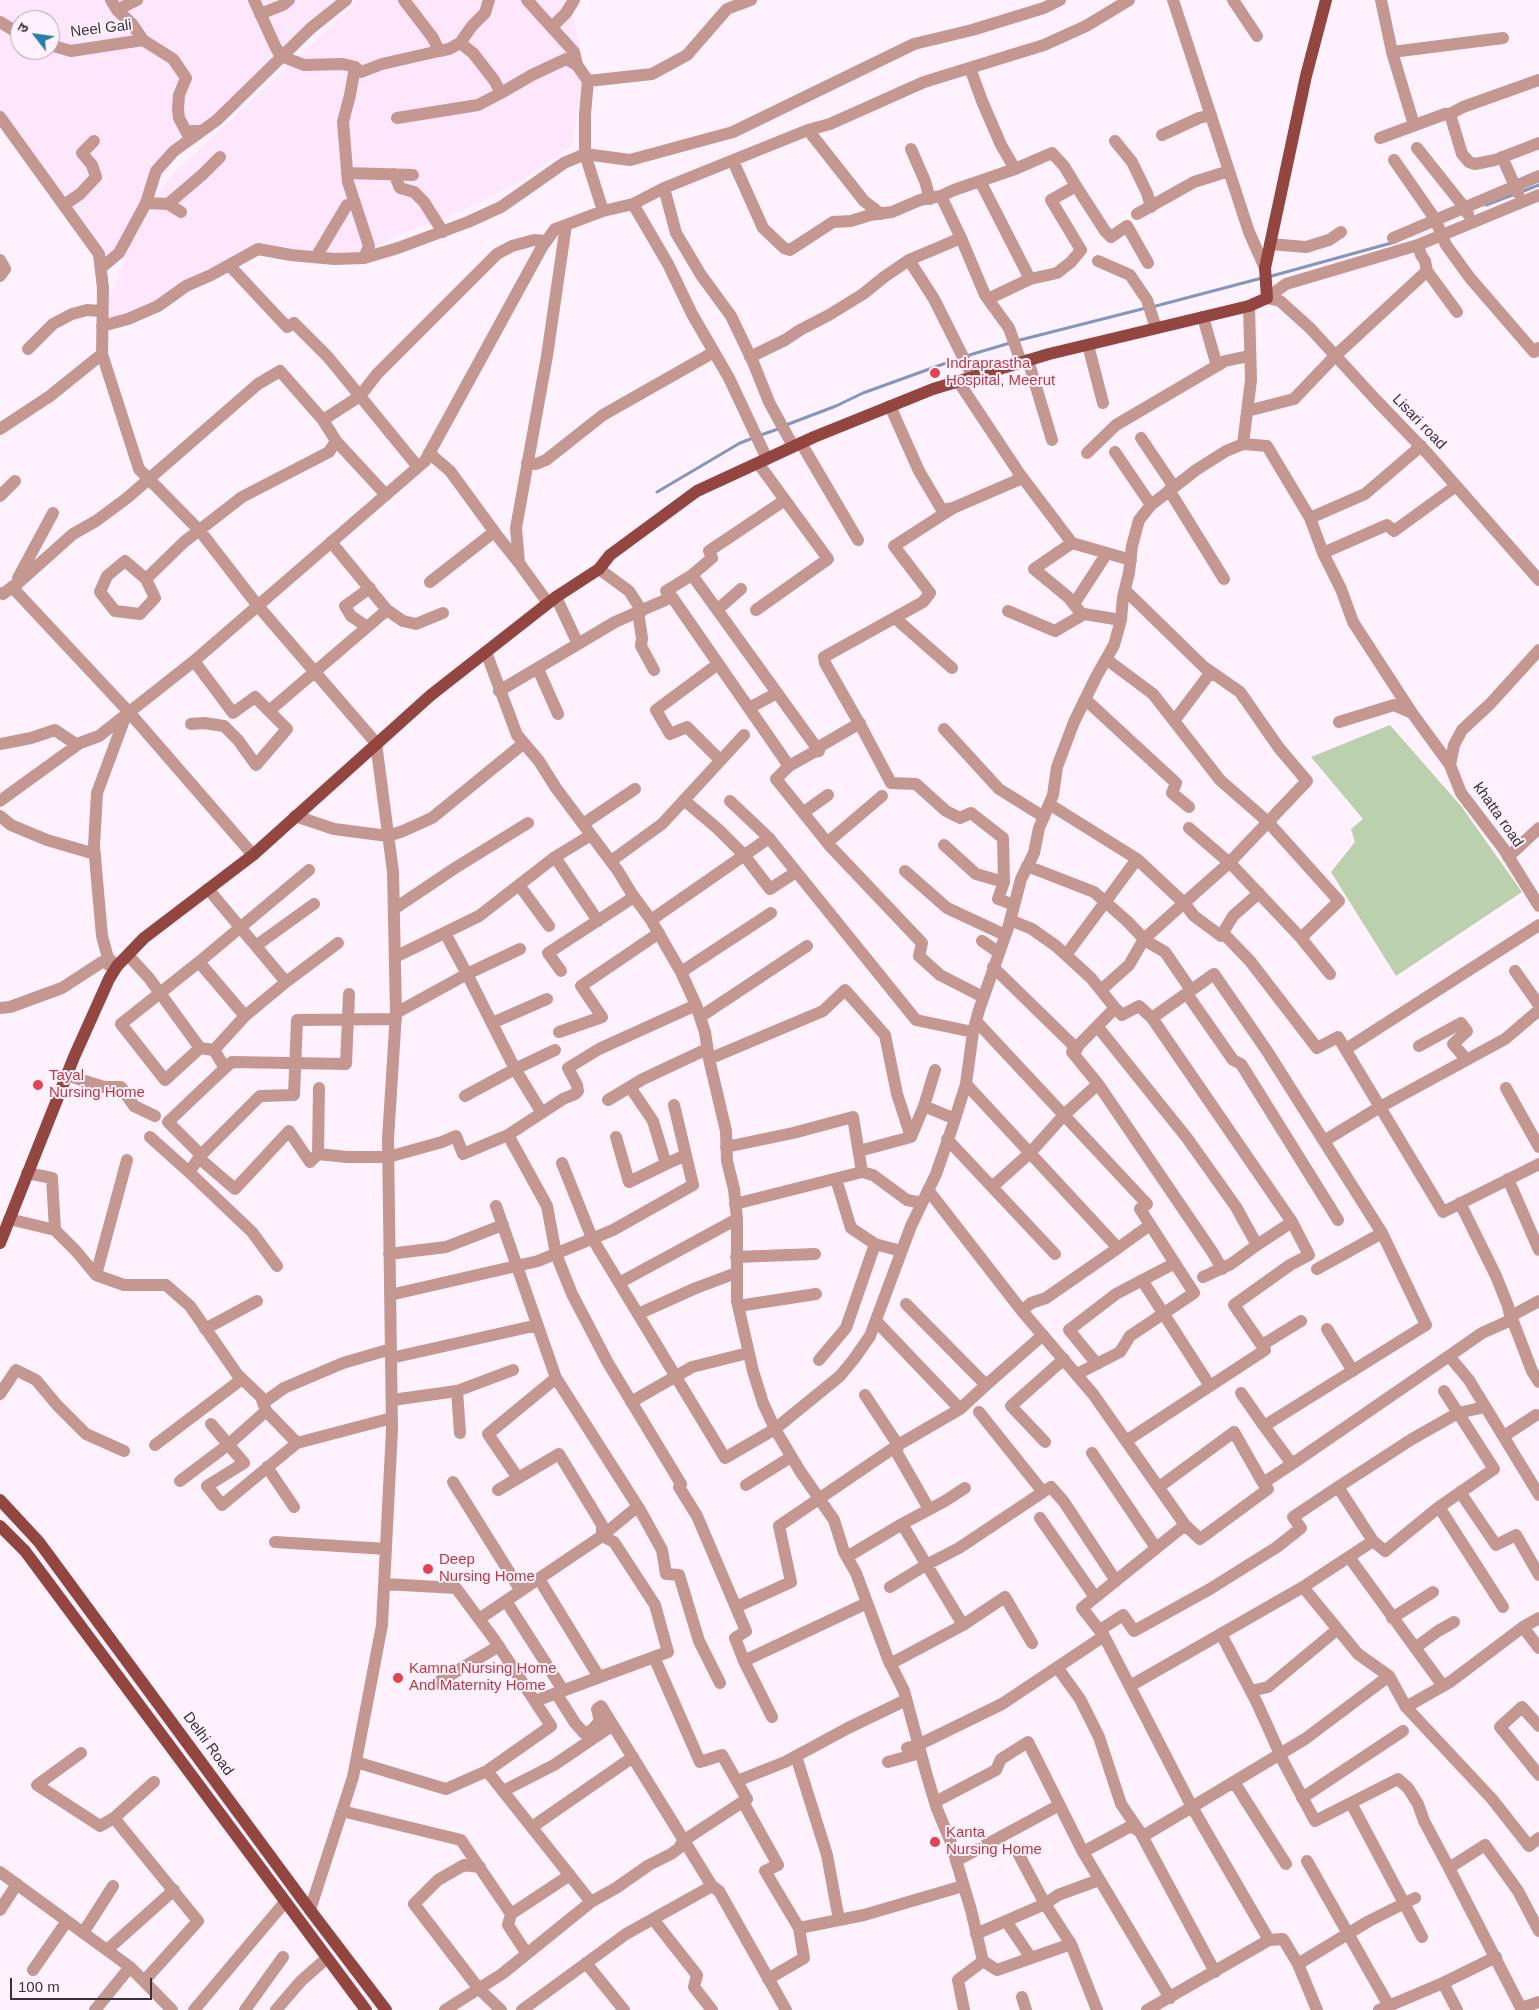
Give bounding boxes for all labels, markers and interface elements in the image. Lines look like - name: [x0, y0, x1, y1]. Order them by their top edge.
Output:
- north arrow: [10, 10, 60, 60]
- street label: Neel Gali: [69, 16, 133, 42]
- text: उ: [14, 20, 32, 36]
- place label: Indraprastha Hospital, Meerut: [946, 355, 1055, 390]
- marker: Indraprastha Hospital, Meerut: [928, 366, 942, 380]
- street label: Lisari road: [1388, 391, 1450, 453]
- street label: khatta road: [1469, 779, 1527, 851]
- place label: Tayal Nursing Home: [49, 1067, 145, 1102]
- marker: Tayal Nursing Home: [31, 1078, 45, 1092]
- place label: Deep Nursing Home: [439, 1551, 535, 1586]
- marker: Deep Nursing Home: [421, 1562, 435, 1576]
- place label: Kamna Nursing Home And Maternity Home: [409, 1660, 557, 1695]
- marker: Kamna Nursing Home And Maternity Home: [391, 1671, 405, 1685]
- street label: Delhi Road: [179, 1709, 237, 1779]
- place label: Kanta Nursing Home: [946, 1824, 1042, 1859]
- marker: Kanta Nursing Home: [928, 1835, 942, 1849]
- scale bar: [12, 1968, 155, 2000]
- text: 100 m: [18, 1978, 60, 1995]

